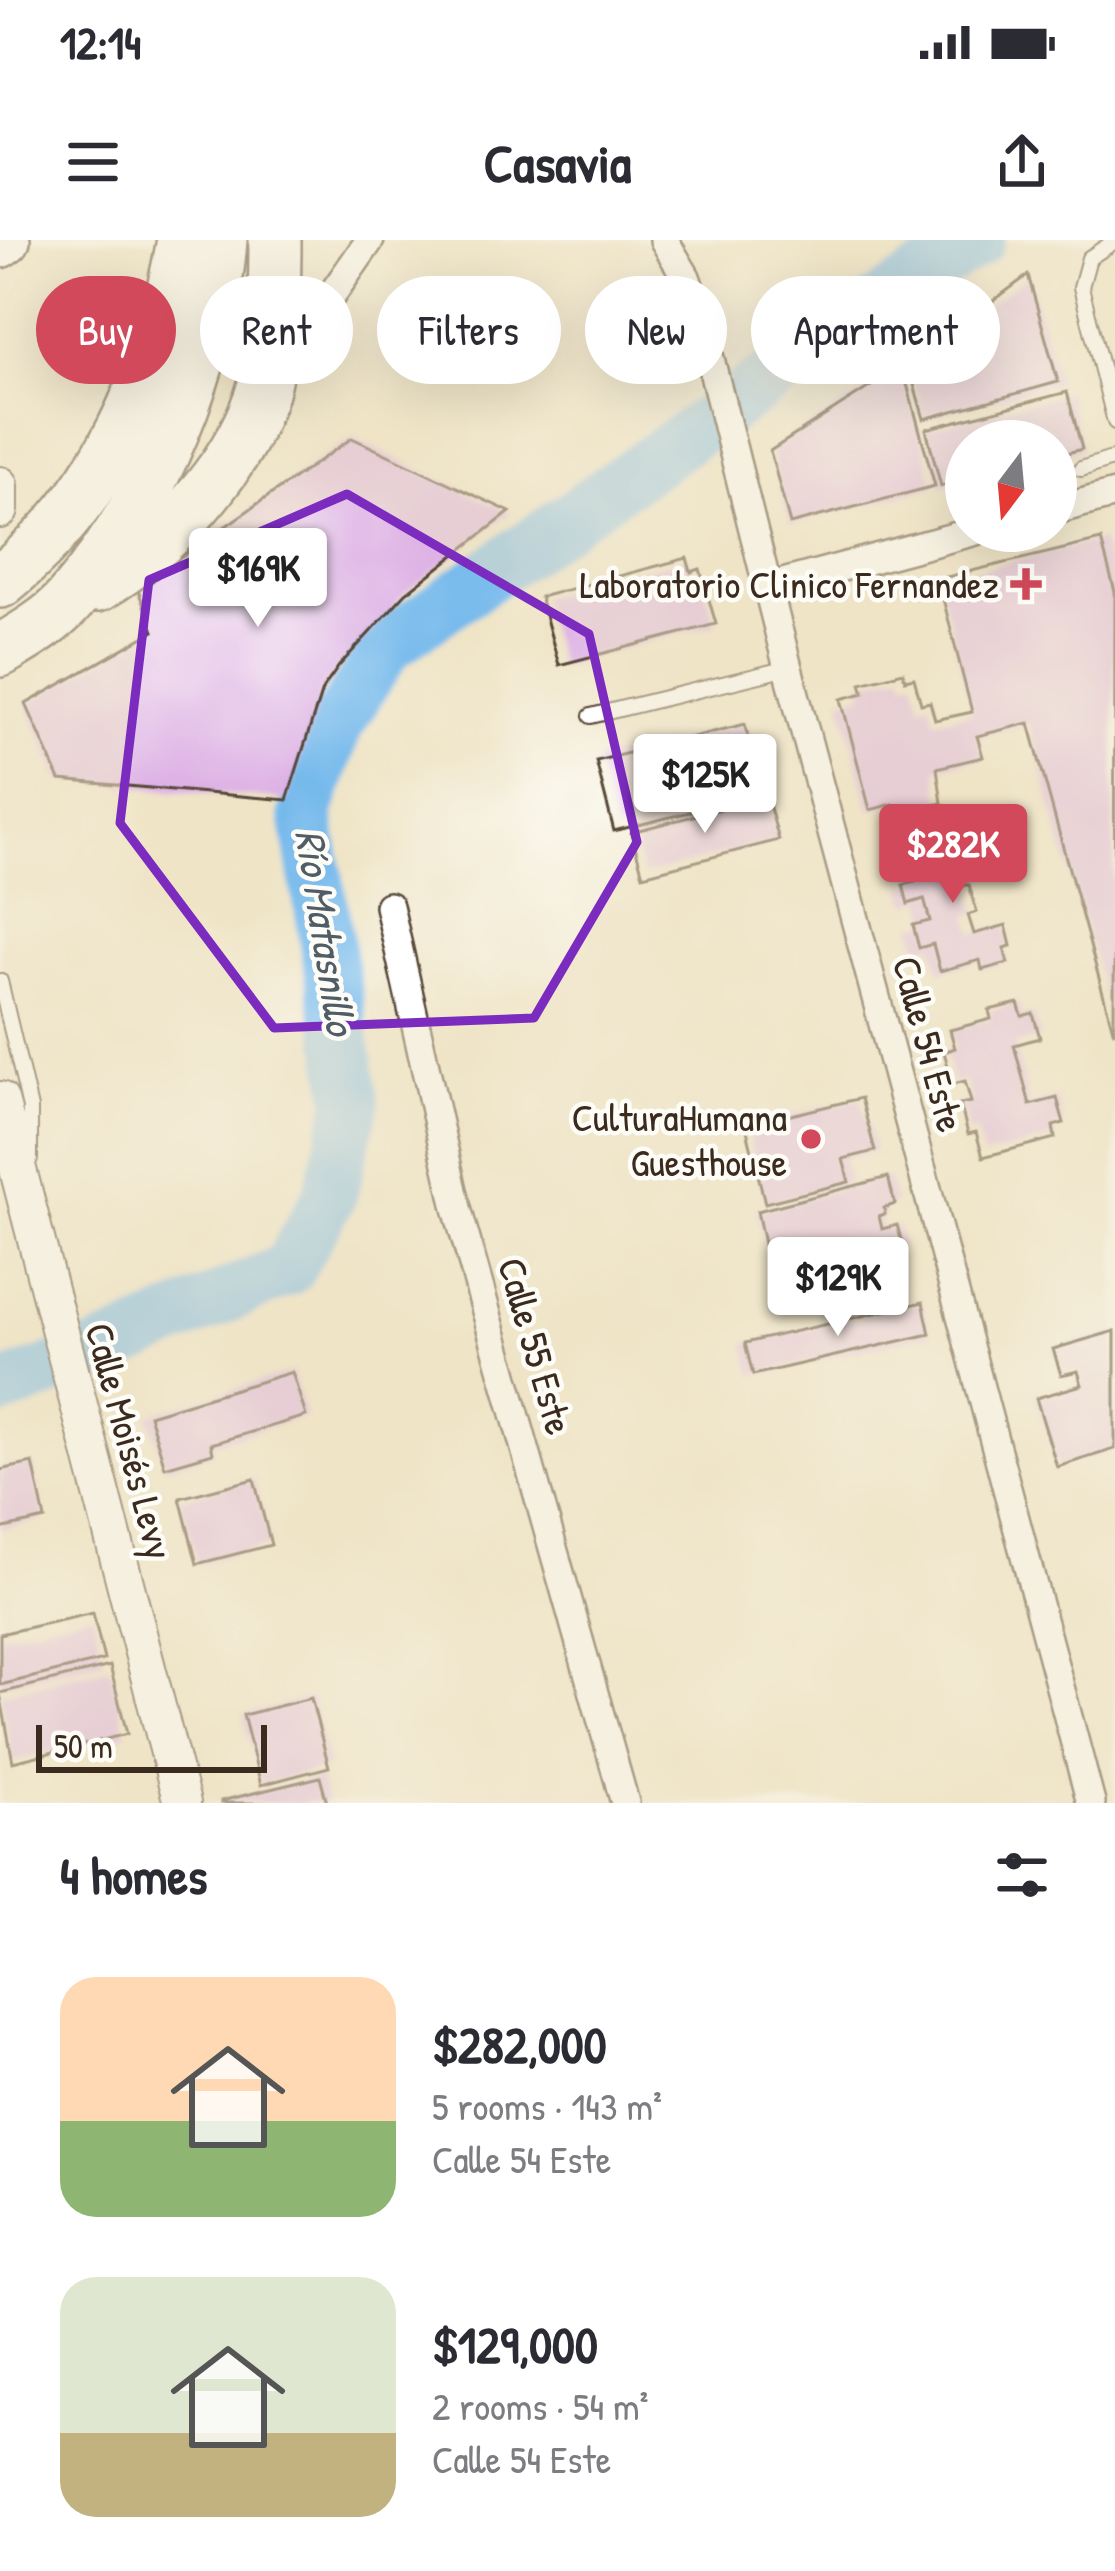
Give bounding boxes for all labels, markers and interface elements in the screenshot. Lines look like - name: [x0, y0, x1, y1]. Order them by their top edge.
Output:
- text: 12:14: [60, 12, 141, 73]
- text: Casavia: [484, 126, 631, 199]
- icon: menu: [60, 129, 126, 195]
- icon: share: [989, 129, 1055, 195]
- chip: Buy: [36, 276, 176, 384]
- chip: Rent: [200, 276, 353, 384]
- chip: Filters: [377, 276, 561, 384]
- chip: New: [585, 276, 727, 384]
- chip: Apartment: [751, 276, 1000, 384]
- north arrow: [945, 420, 1077, 552]
- map controls: [945, 420, 1077, 552]
- pin: $169K: [174, 528, 342, 630]
- text: $169K: [216, 540, 300, 593]
- place label: Laboratorio Clinico Fernandez: [580, 557, 999, 610]
- marker: Laboratorio Clinico Fernandez: [1010, 568, 1042, 600]
- pin: $125K: [621, 734, 789, 836]
- text: $125K: [660, 746, 750, 799]
- pin: $282K: [869, 804, 1037, 906]
- text: $282K: [906, 816, 1000, 869]
- water label: Río Matasnillo: [282, 825, 371, 1042]
- street label: Calle 54 Este: [881, 950, 978, 1137]
- place label: CulturaHumana Guesthouse: [572, 1090, 787, 1188]
- marker: CulturaHumana Guesthouse: [798, 1126, 824, 1152]
- pin: $129K: [754, 1237, 922, 1339]
- text: $129K: [795, 1249, 881, 1302]
- street label: Calle 55 Este: [486, 1252, 587, 1440]
- street label: Calle Moisés Levy: [74, 1317, 187, 1565]
- scale bar: [36, 1719, 267, 1772]
- text: 50 m: [54, 1724, 113, 1768]
- text: 4 homes: [60, 1841, 207, 1910]
- icon: filters: [989, 1842, 1055, 1908]
- text: $282,000: [432, 2010, 607, 2079]
- icon: home: [156, 2025, 300, 2169]
- text: 5 rooms · 143 m²: [432, 2079, 662, 2132]
- text: Calle 54 Este: [432, 2132, 611, 2185]
- text: $129,000: [432, 2310, 598, 2379]
- icon: home: [156, 2325, 300, 2469]
- text: 2 rooms · 54 m²: [432, 2379, 649, 2432]
- text: Calle 54 Este: [432, 2432, 611, 2485]

